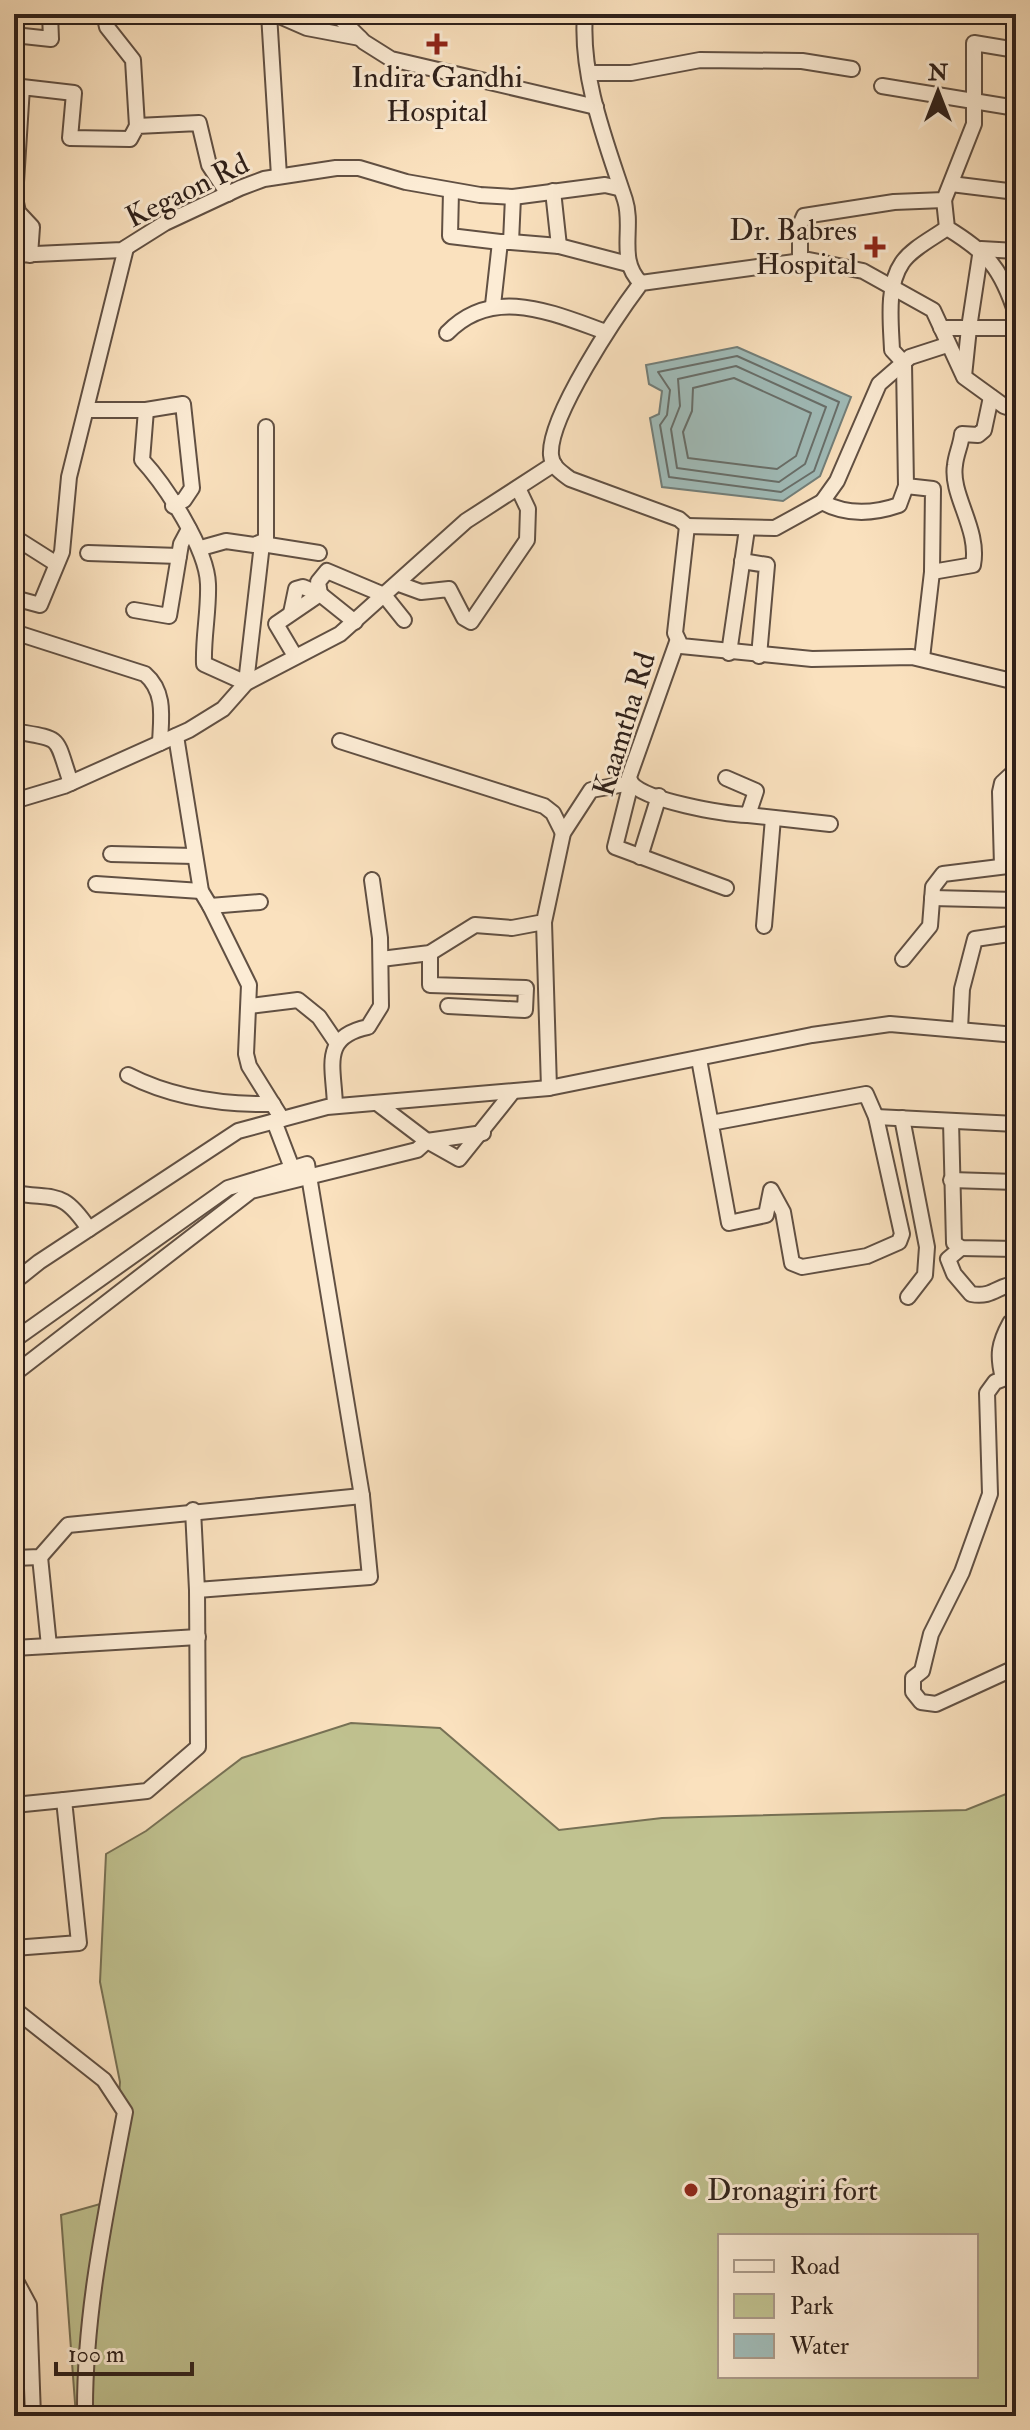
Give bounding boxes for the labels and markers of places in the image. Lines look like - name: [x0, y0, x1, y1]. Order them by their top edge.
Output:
- marker: Indira Gandhi Hospital: [426, 33, 448, 55]
- place label: Indira Gandhi Hospital: [351, 59, 523, 130]
- place label: Dr. Babres Hospital: [729, 212, 857, 283]
- marker: Dr. Babres Hospital: [864, 236, 886, 258]
- place label: Dronagiri fort: [707, 2172, 878, 2209]
- marker: Dronagiri fort: [682, 2181, 700, 2199]

